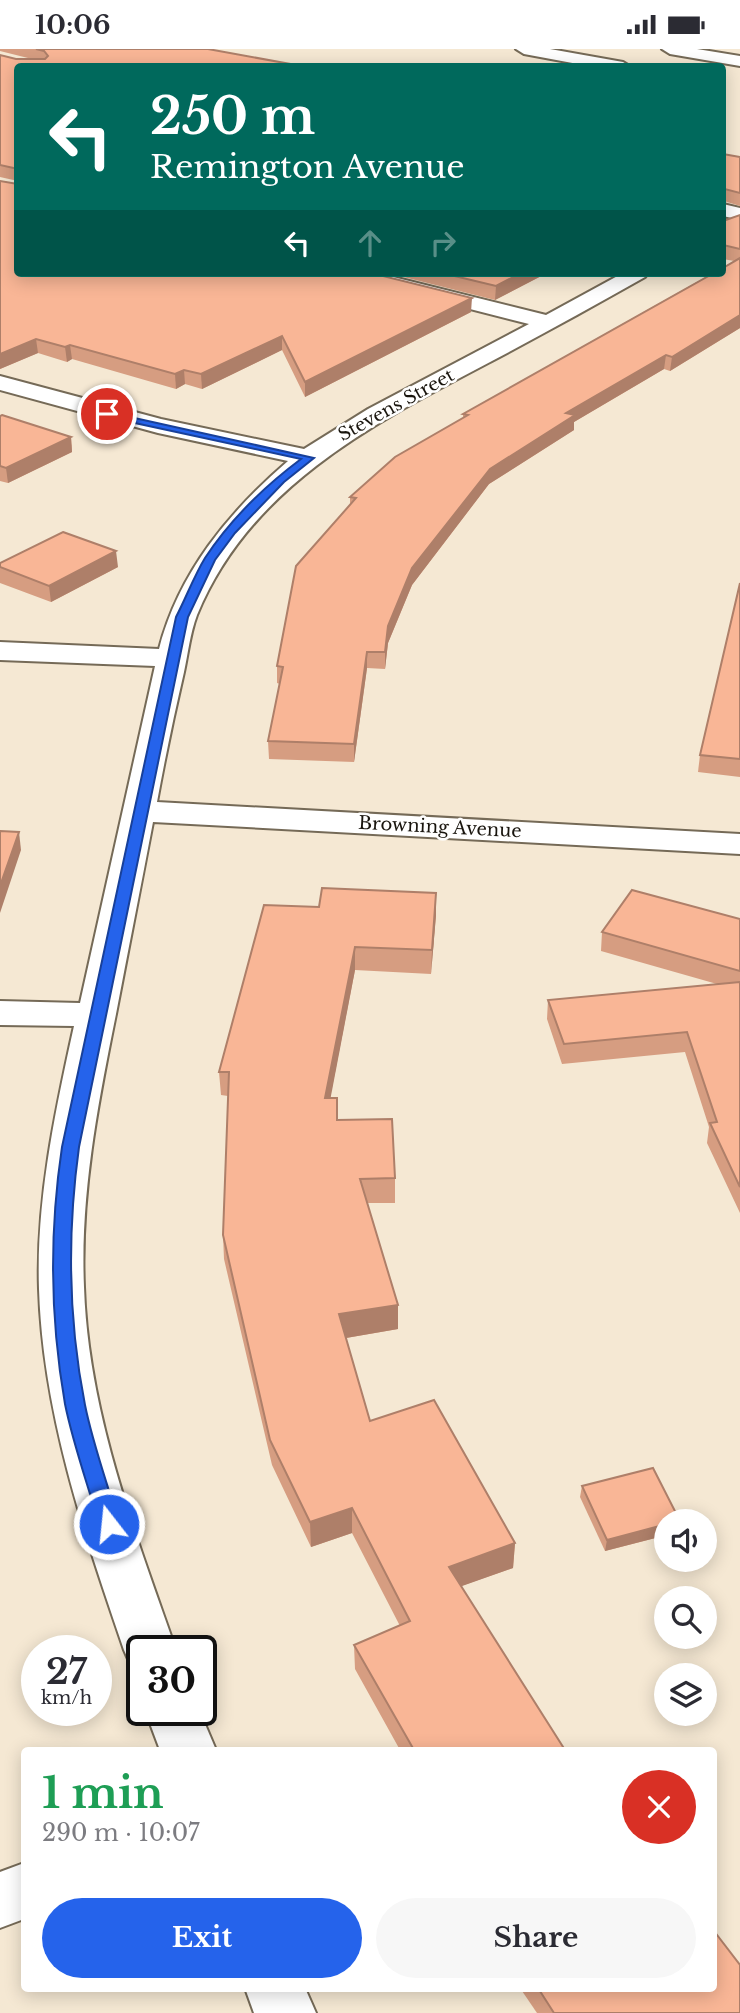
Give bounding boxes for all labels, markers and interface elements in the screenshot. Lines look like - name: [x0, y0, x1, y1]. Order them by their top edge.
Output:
- text: 10:06: [35, 9, 111, 41]
- text: 250 m: [150, 86, 315, 147]
- icon: left: [35, 91, 126, 182]
- text: Remington Avenue: [150, 147, 465, 187]
- icon: left: [278, 224, 316, 262]
- icon: ahead: [351, 224, 389, 262]
- icon: right: [424, 224, 462, 262]
- street label: Stevens Street: [334, 364, 458, 446]
- pin: [77, 384, 137, 444]
- icon: arrive: [88, 395, 126, 433]
- street label: Browning Avenue: [358, 812, 522, 842]
- position arrow: [72, 1487, 146, 1561]
- map controls: [654, 1509, 717, 1726]
- button: sound: [654, 1509, 717, 1572]
- button: search: [654, 1586, 717, 1649]
- speed limit sign: 30: [126, 1635, 217, 1726]
- text: 27: [46, 1650, 87, 1693]
- button: layers: [654, 1663, 717, 1726]
- text: km/h: [41, 1687, 92, 1709]
- text: 1 min: [42, 1767, 164, 1819]
- button: close: [622, 1770, 696, 1844]
- text: 290 m · 10:07: [42, 1819, 200, 1847]
- button: Exit: [42, 1898, 362, 1978]
- button: Share: [376, 1898, 696, 1978]

